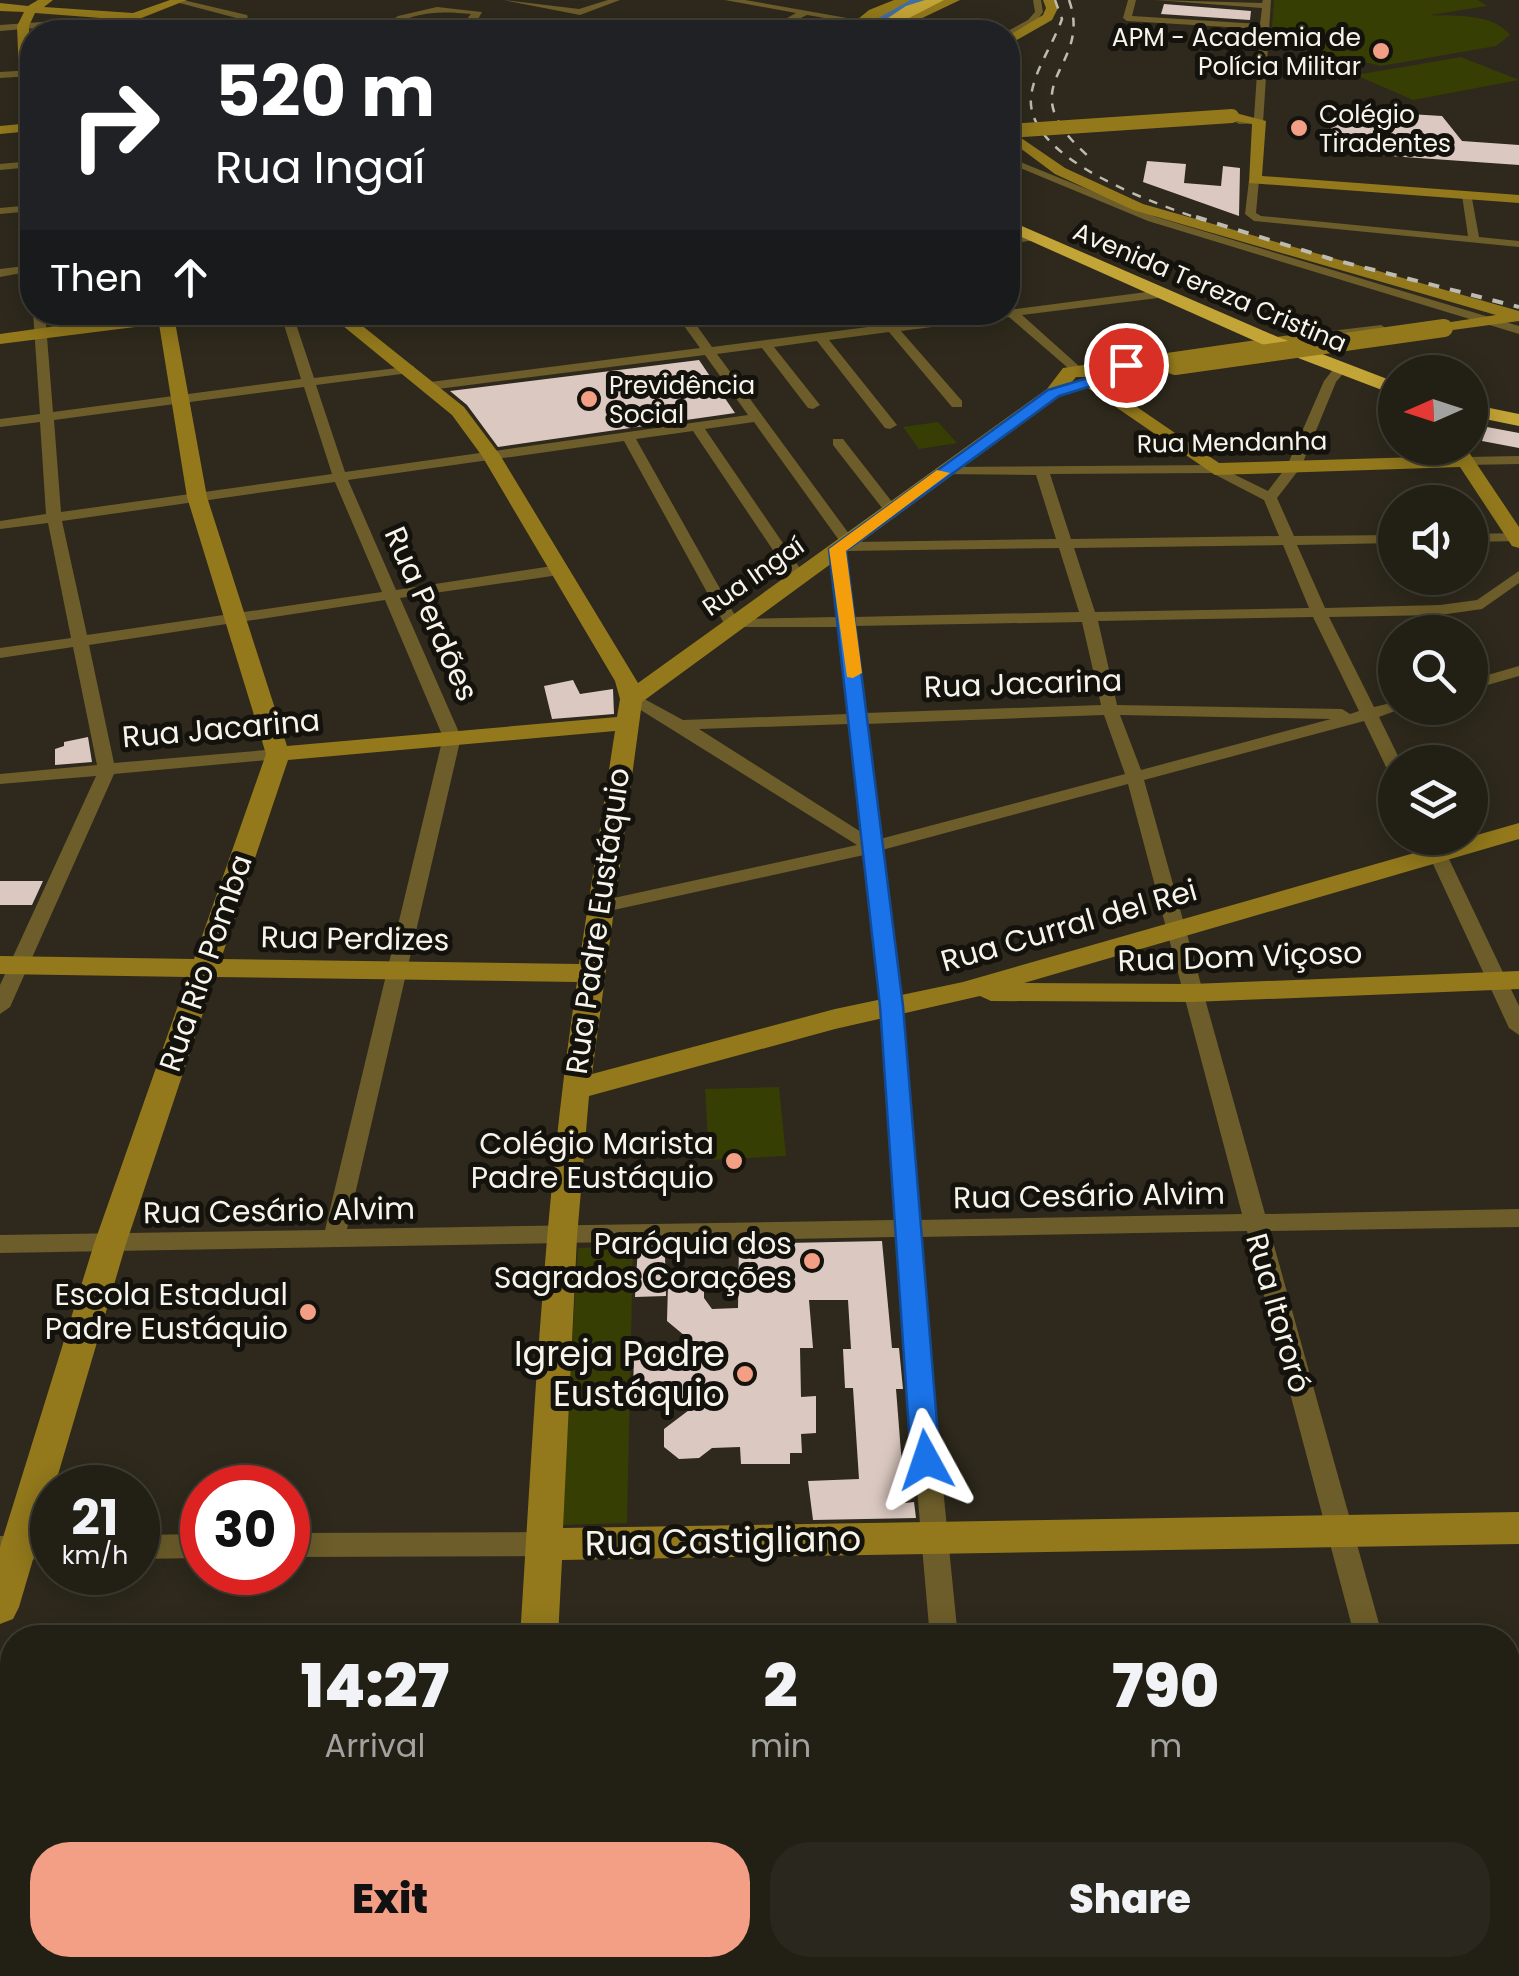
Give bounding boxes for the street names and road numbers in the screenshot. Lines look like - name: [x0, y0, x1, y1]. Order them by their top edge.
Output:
- street label: Avenida Tereza Cristina: [1068, 214, 1352, 361]
- street label: Rua Mendanha: [1136, 423, 1328, 462]
- street label: Rua Perdões: [374, 520, 489, 708]
- street label: Rua Ingaí: [695, 529, 811, 624]
- street label: Rua Jacarina: [923, 659, 1123, 708]
- street label: Rua Jacarina: [120, 698, 322, 759]
- street label: Rua Padre Eustáquio: [555, 765, 640, 1077]
- street label: Rua Rio Pomba: [148, 849, 263, 1077]
- street label: Rua Curral del Rei: [936, 868, 1202, 983]
- street label: Rua Perdizes: [260, 915, 450, 962]
- street label: Rua Dom Viçoso: [1117, 931, 1363, 982]
- street label: Rua Cesário Alvim: [953, 1172, 1225, 1219]
- street label: Rua Cesário Alvim: [143, 1187, 415, 1234]
- street label: Rua Itororó: [1235, 1228, 1322, 1398]
- street label: Rua Castigliano: [584, 1514, 862, 1567]

